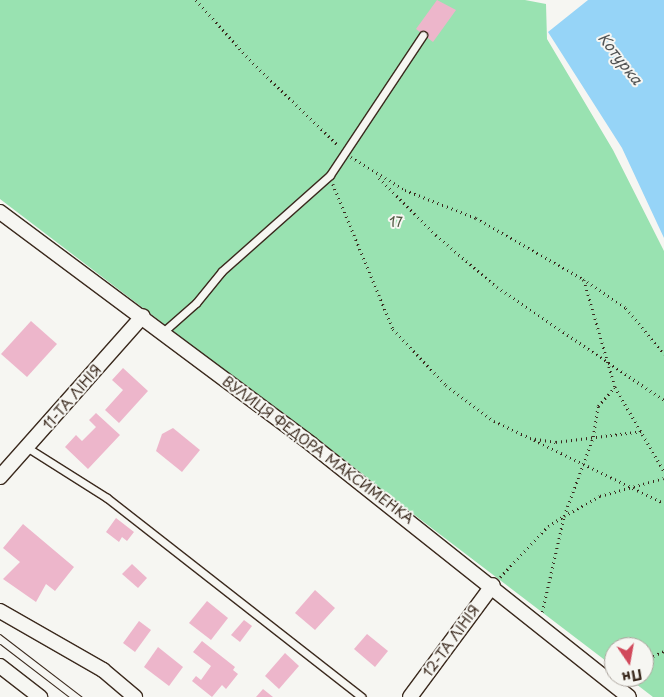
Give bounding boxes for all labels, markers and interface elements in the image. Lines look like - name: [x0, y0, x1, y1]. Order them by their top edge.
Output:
- water label: Котурка: [595, 28, 647, 88]
- park label: 17: [389, 214, 403, 230]
- street label: 11-ТА ЛІНІЯ: [39, 361, 105, 433]
- street label: ВУЛИЦЯ ФЕДОРА МАКСИМЕНКА: [219, 372, 417, 528]
- street label: 12-ТА ЛІНІЯ: [419, 602, 483, 680]
- north arrow: [604, 637, 654, 687]
- text: Пн: [620, 664, 644, 689]

